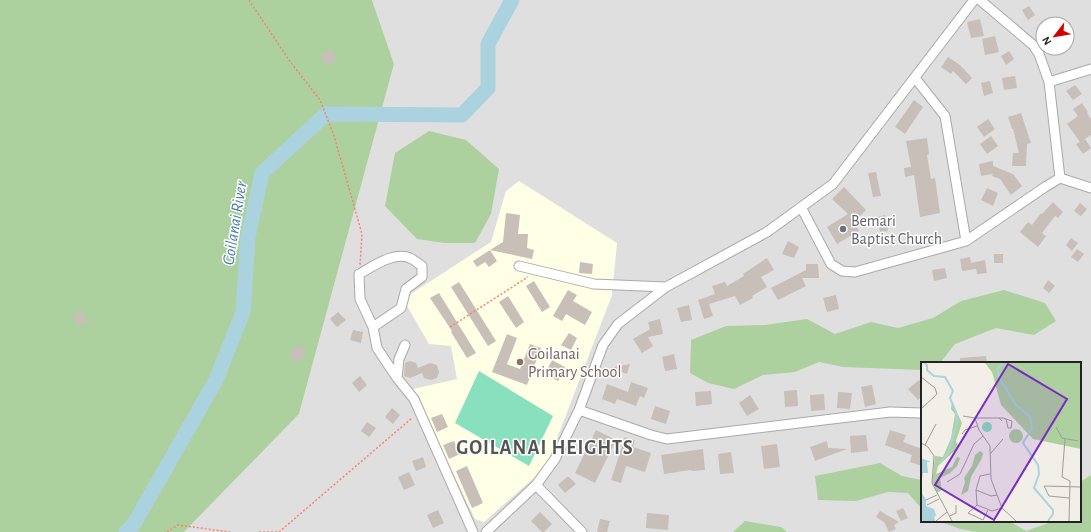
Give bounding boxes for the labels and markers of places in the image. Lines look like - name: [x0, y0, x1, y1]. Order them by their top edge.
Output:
- place label: Bemari Baptist Church: [851, 213, 942, 247]
- marker: Bemari Baptist Church: [838, 224, 848, 234]
- place label: Goilanai Primary School: [528, 346, 621, 381]
- marker: Goilanai Primary School: [515, 357, 525, 367]

